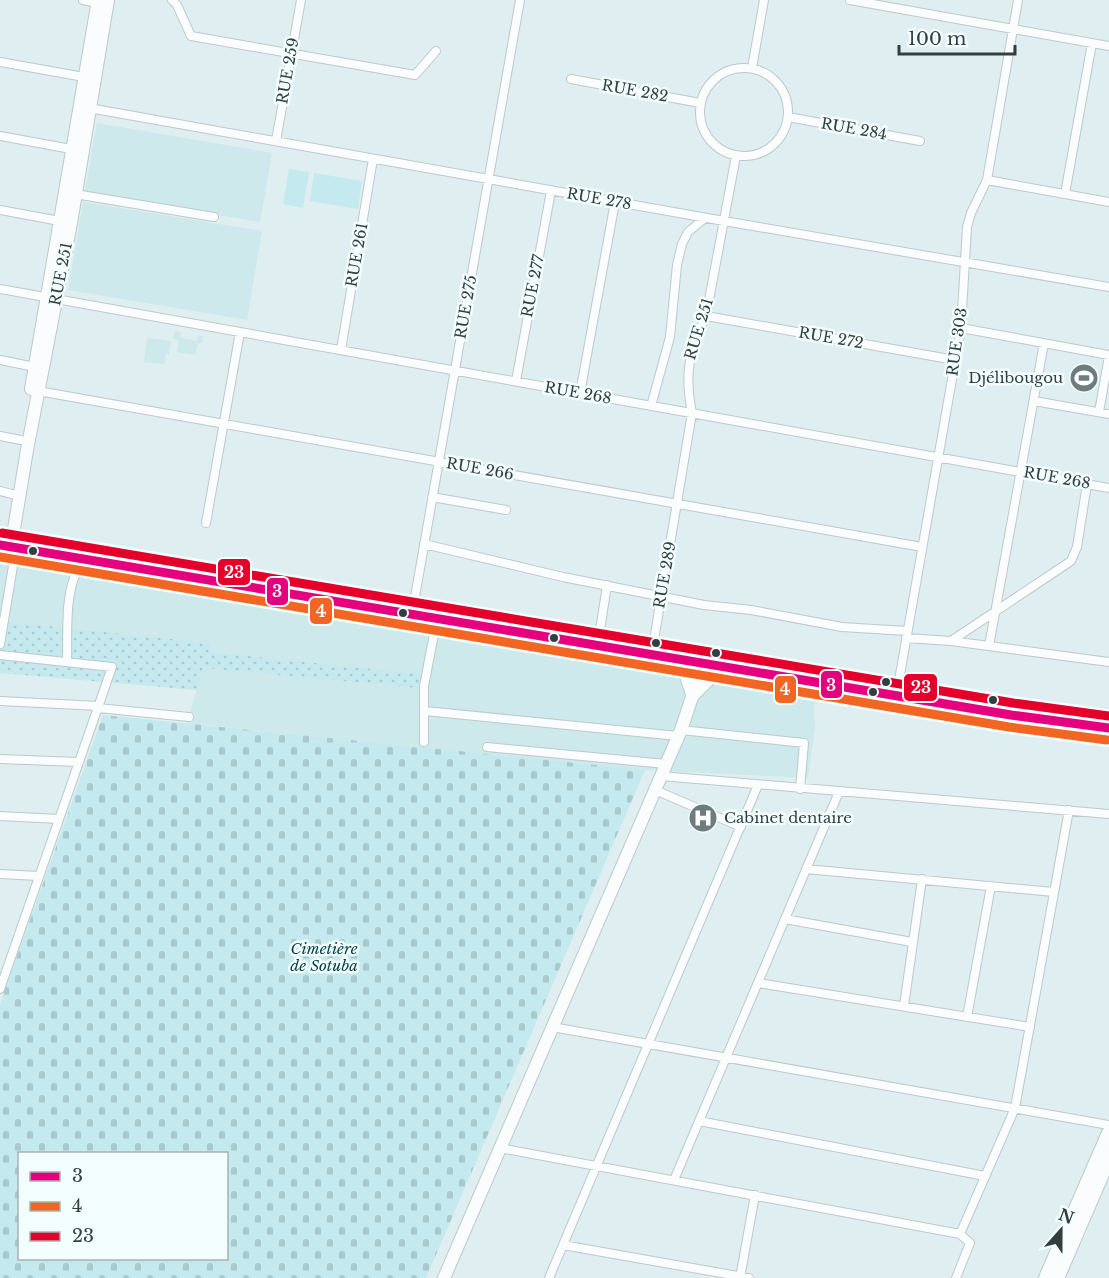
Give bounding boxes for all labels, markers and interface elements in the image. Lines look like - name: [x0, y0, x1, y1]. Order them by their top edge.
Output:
- scale bar: [899, 18, 1014, 56]
- text: 100 m: [908, 28, 966, 50]
- street label: RUE 259: [272, 36, 303, 106]
- street label: RUE 282: [600, 75, 670, 106]
- street label: RUE 284: [820, 113, 889, 144]
- street label: RUE 278: [565, 183, 633, 214]
- street label: RUE 261: [341, 221, 372, 289]
- street label: RUE 251: [45, 241, 76, 307]
- street label: RUE 277: [517, 252, 548, 319]
- street label: RUE 275: [451, 273, 480, 340]
- street label: RUE 251: [680, 295, 717, 362]
- street label: RUE 303: [942, 307, 971, 377]
- street label: RUE 272: [797, 322, 865, 353]
- sports icon: Djélibougou: [1068, 362, 1100, 394]
- place label: Djélibougou: [968, 368, 1063, 387]
- street label: RUE 268: [543, 377, 613, 408]
- street label: RUE 266: [445, 453, 515, 484]
- street label: RUE 268: [1022, 462, 1092, 493]
- street label: RUE 289: [649, 540, 680, 610]
- unlabelled marker: [27, 545, 39, 557]
- line badge: 23: [217, 558, 251, 586]
- text: 23: [224, 562, 244, 582]
- line badge: 3: [266, 577, 289, 606]
- text: 3: [272, 581, 282, 601]
- line badge: 4: [309, 597, 333, 625]
- text: 4: [316, 601, 326, 621]
- unlabelled marker: [397, 607, 409, 619]
- unlabelled marker: [548, 632, 560, 644]
- unlabelled marker: [650, 637, 662, 649]
- unlabelled marker: [710, 647, 722, 659]
- line badge: 3: [820, 670, 843, 699]
- line badge: 23: [903, 673, 938, 702]
- line badge: 4: [774, 675, 797, 704]
- text: 3: [826, 675, 836, 695]
- unlabelled marker: [880, 676, 892, 688]
- text: 23: [911, 677, 931, 697]
- text: 4: [780, 679, 790, 699]
- unlabelled marker: [867, 686, 879, 698]
- unlabelled marker: [987, 694, 999, 706]
- hospital icon: Cabinet dentaire: [687, 802, 719, 834]
- place label: Cabinet dentaire: [724, 808, 852, 827]
- park label: Cimetière de Sotuba: [290, 939, 358, 975]
- legend: [18, 1152, 228, 1260]
- text: 3: [72, 1165, 83, 1187]
- text: 4: [72, 1195, 83, 1217]
- north arrow: [1031, 1200, 1091, 1260]
- text: N: [1056, 1204, 1077, 1228]
- text: 23: [72, 1225, 94, 1247]

